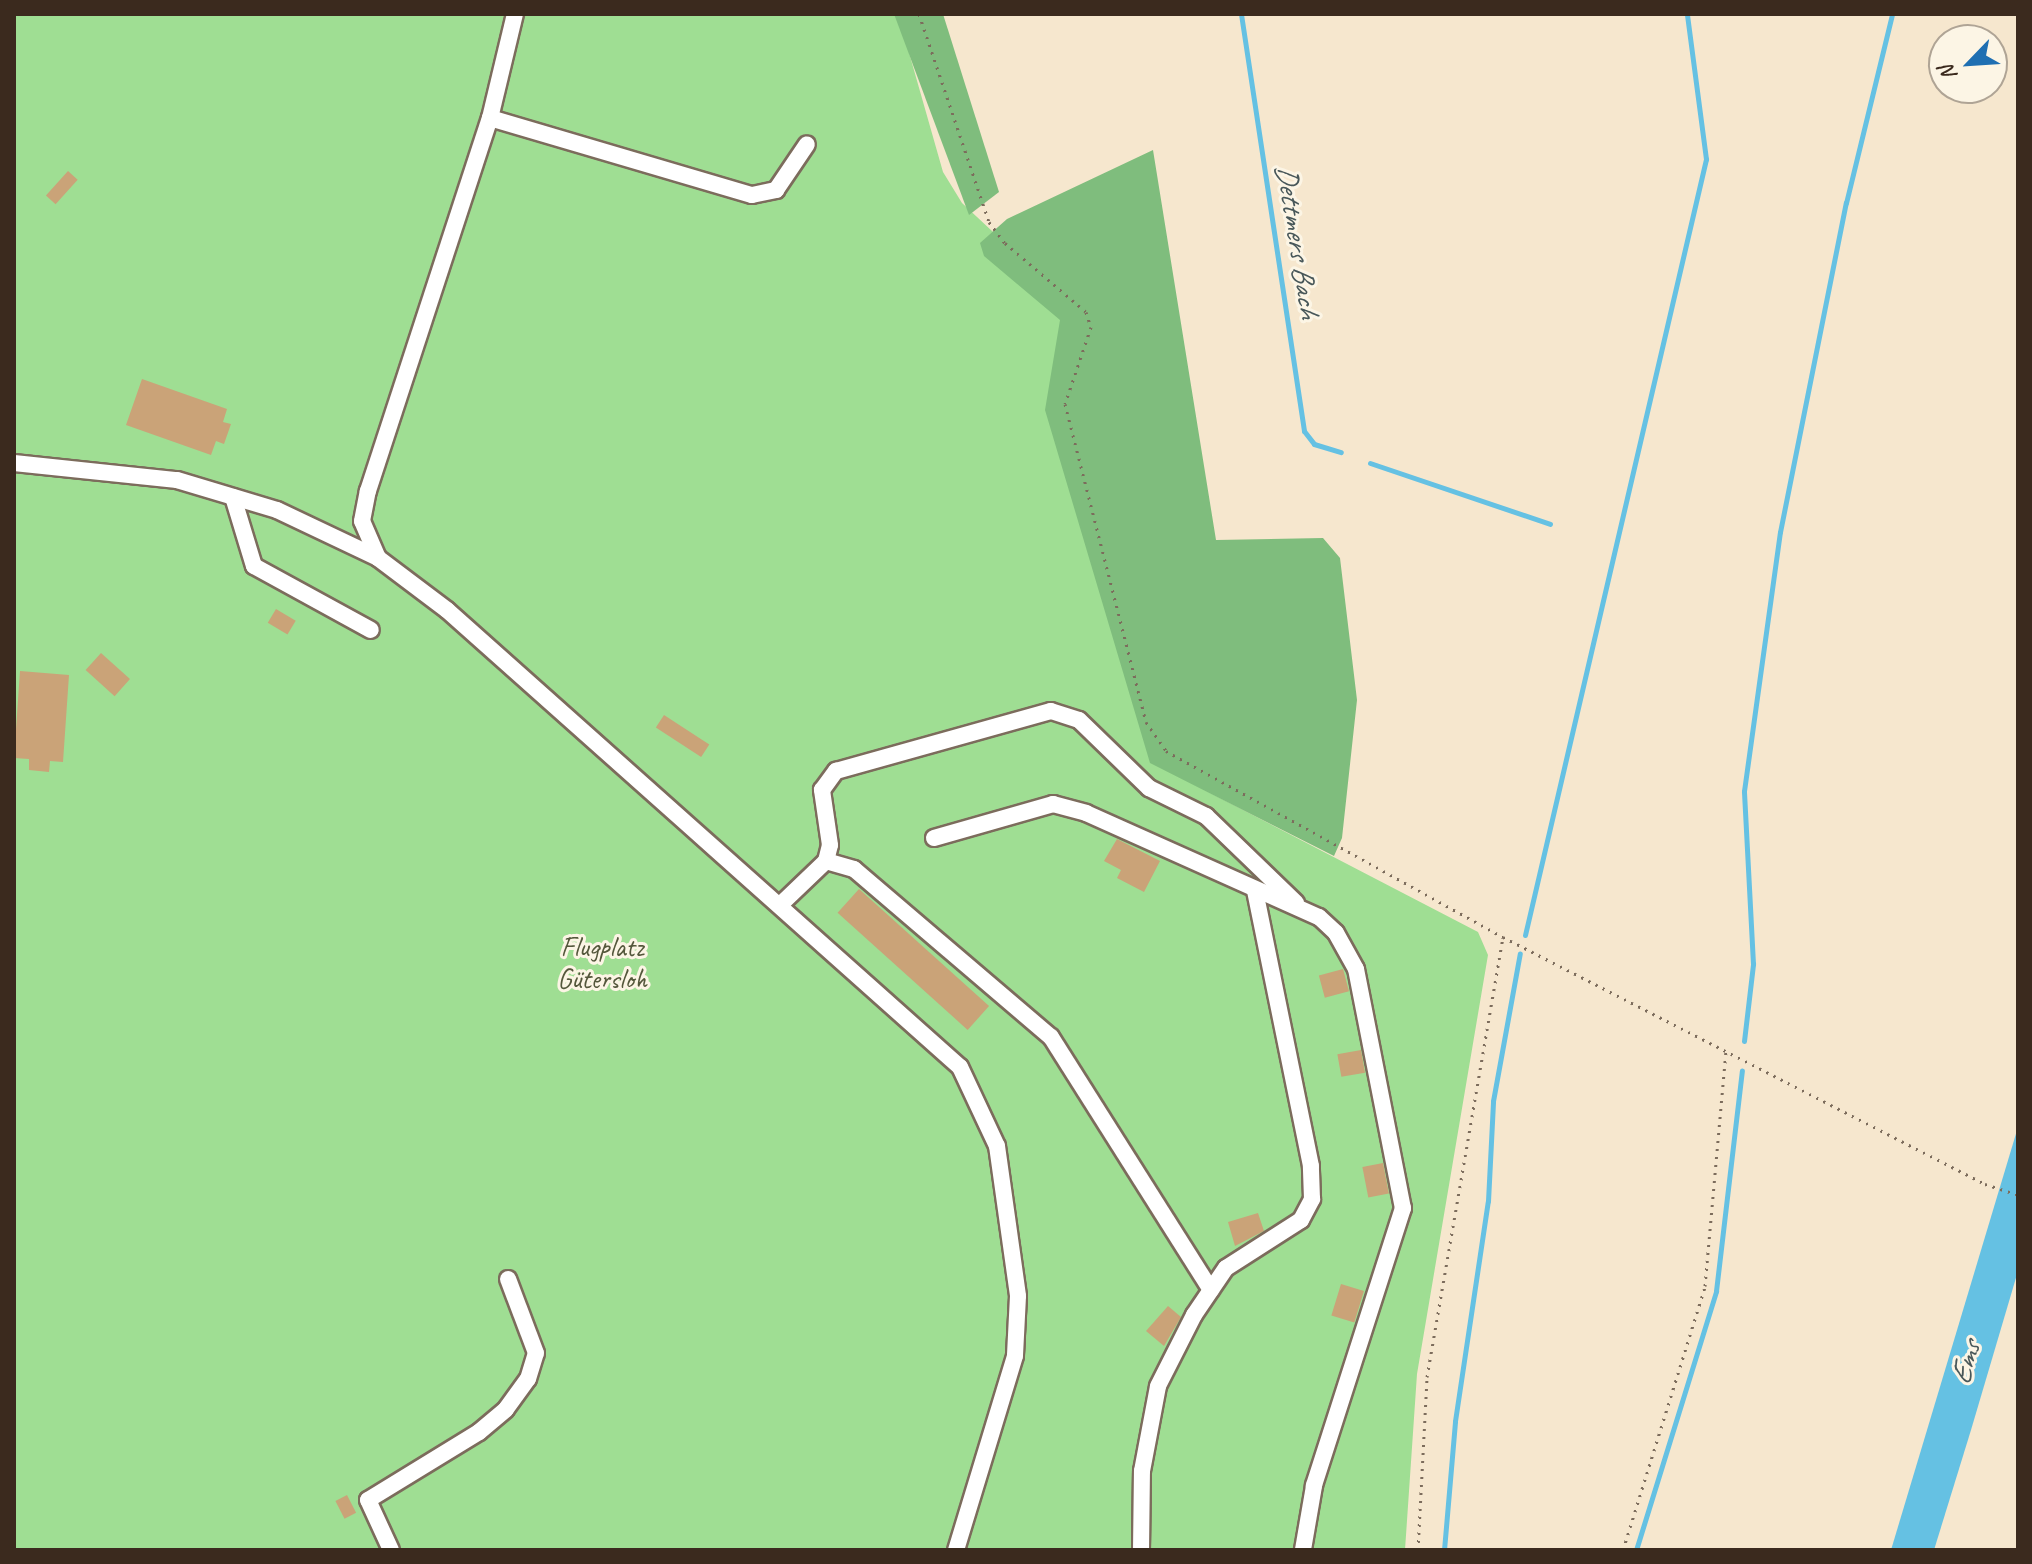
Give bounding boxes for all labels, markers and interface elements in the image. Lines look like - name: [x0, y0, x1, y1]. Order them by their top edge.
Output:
- north arrow: [1928, 24, 2008, 104]
- text: N: [1932, 61, 1964, 85]
- water label: Dettmers Bach: [1268, 162, 1328, 320]
- park label: Flugplatz Gütersloh: [557, 930, 647, 996]
- water label: Ems: [1942, 1337, 1988, 1389]

